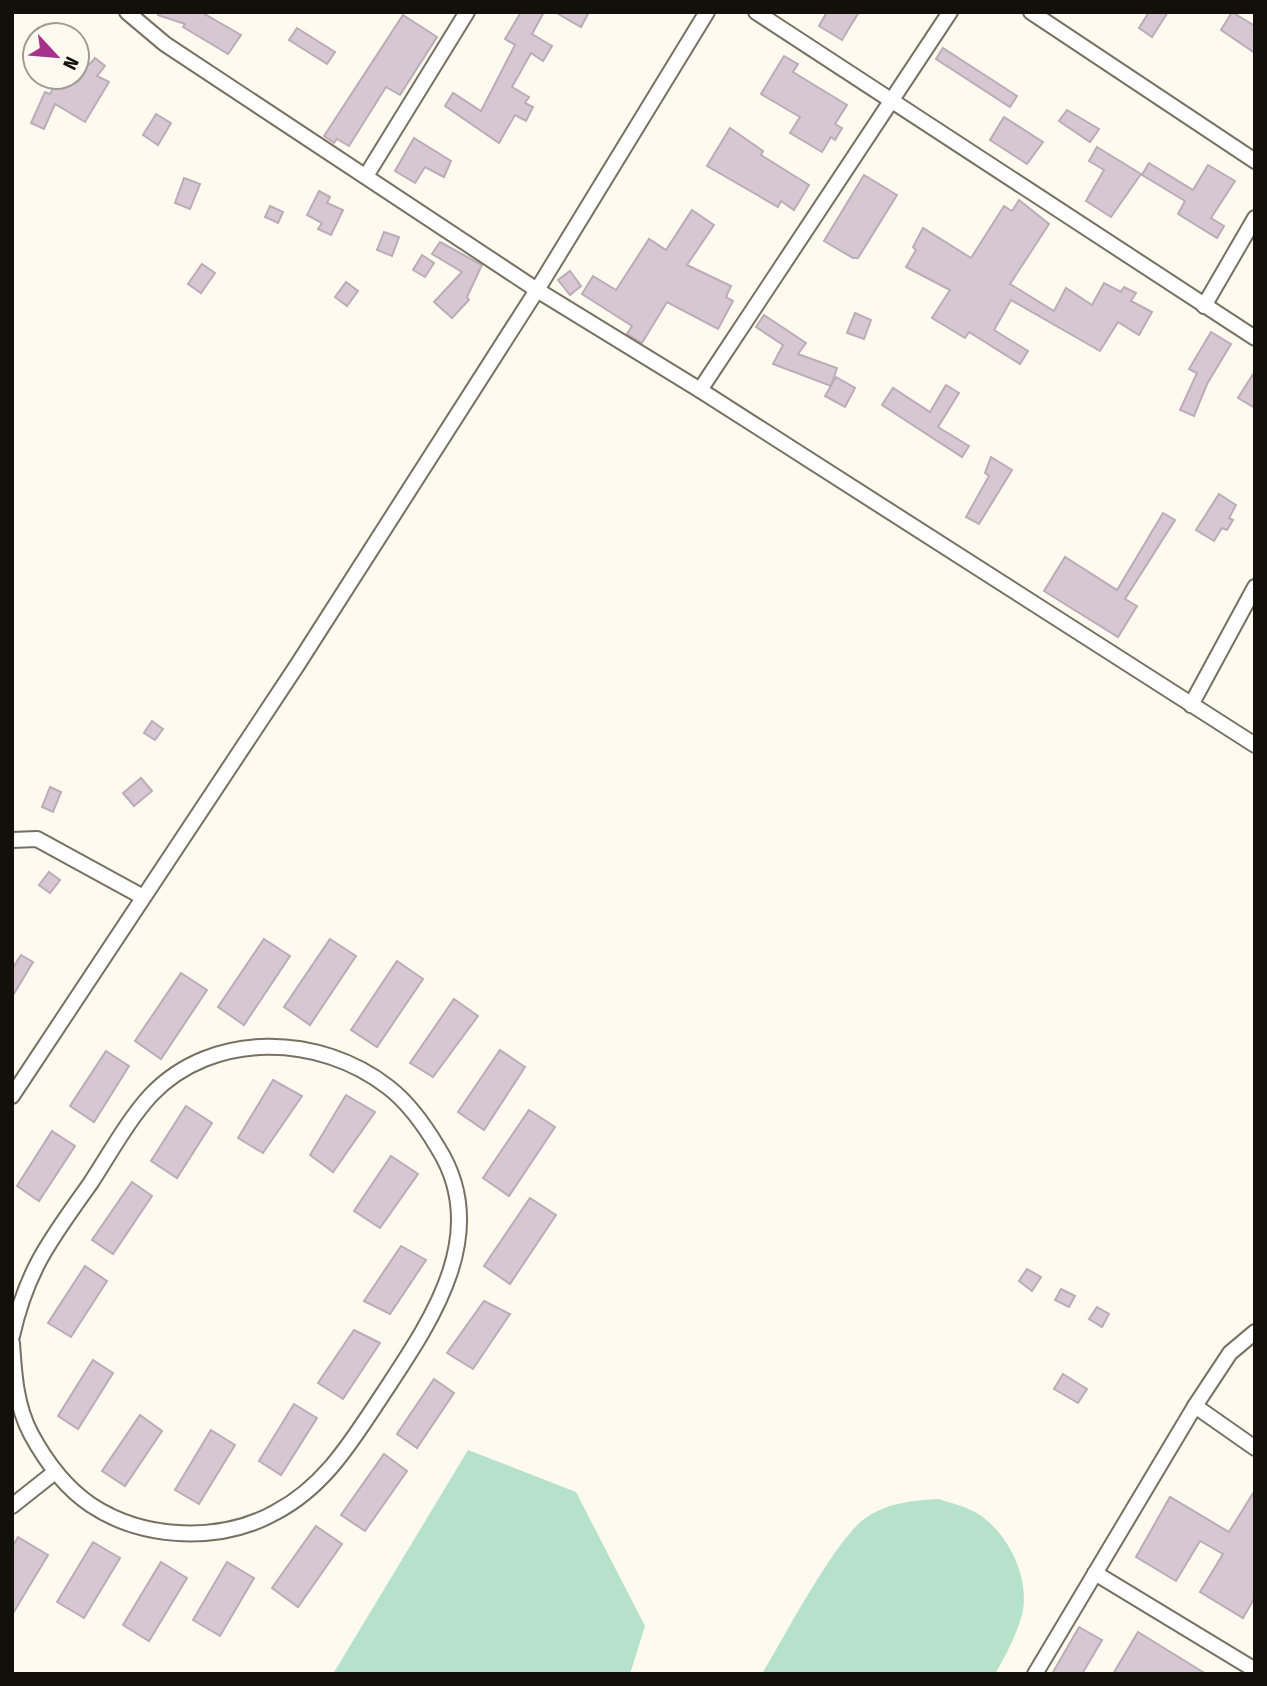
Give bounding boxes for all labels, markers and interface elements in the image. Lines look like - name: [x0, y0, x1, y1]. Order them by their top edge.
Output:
- north arrow: [21, 21, 91, 91]
- text: N: [58, 53, 84, 73]

